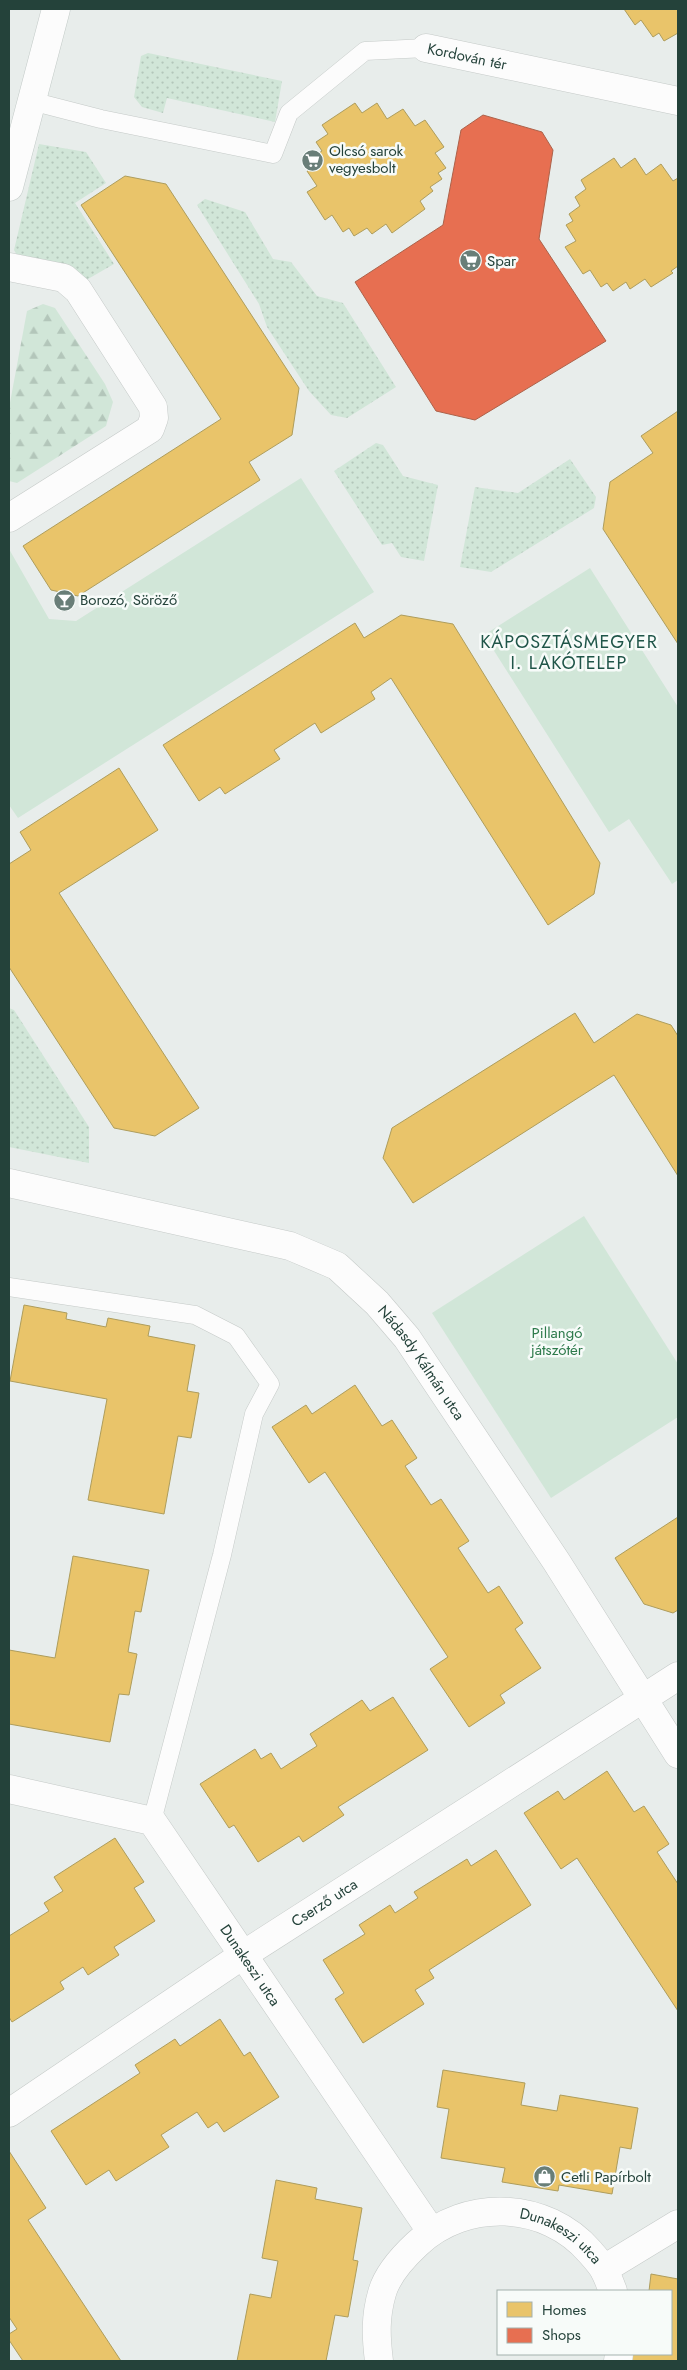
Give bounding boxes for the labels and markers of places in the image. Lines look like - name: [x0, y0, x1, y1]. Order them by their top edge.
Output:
- place label: Olcsó sarok vegyesbolt: [329, 140, 404, 179]
- supermarket icon: Olcsó sarok vegyesbolt: [301, 148, 325, 172]
- supermarket icon: Spar: [459, 249, 483, 273]
- place label: Spar: [487, 250, 517, 272]
- bar icon: Borozó, Söröző: [52, 588, 76, 612]
- place label: Borozó, Söröző: [80, 589, 177, 611]
- shop icon: Cetli Papírbolt: [533, 2165, 557, 2189]
- place label: Cetli Papírbolt: [561, 2166, 651, 2188]

